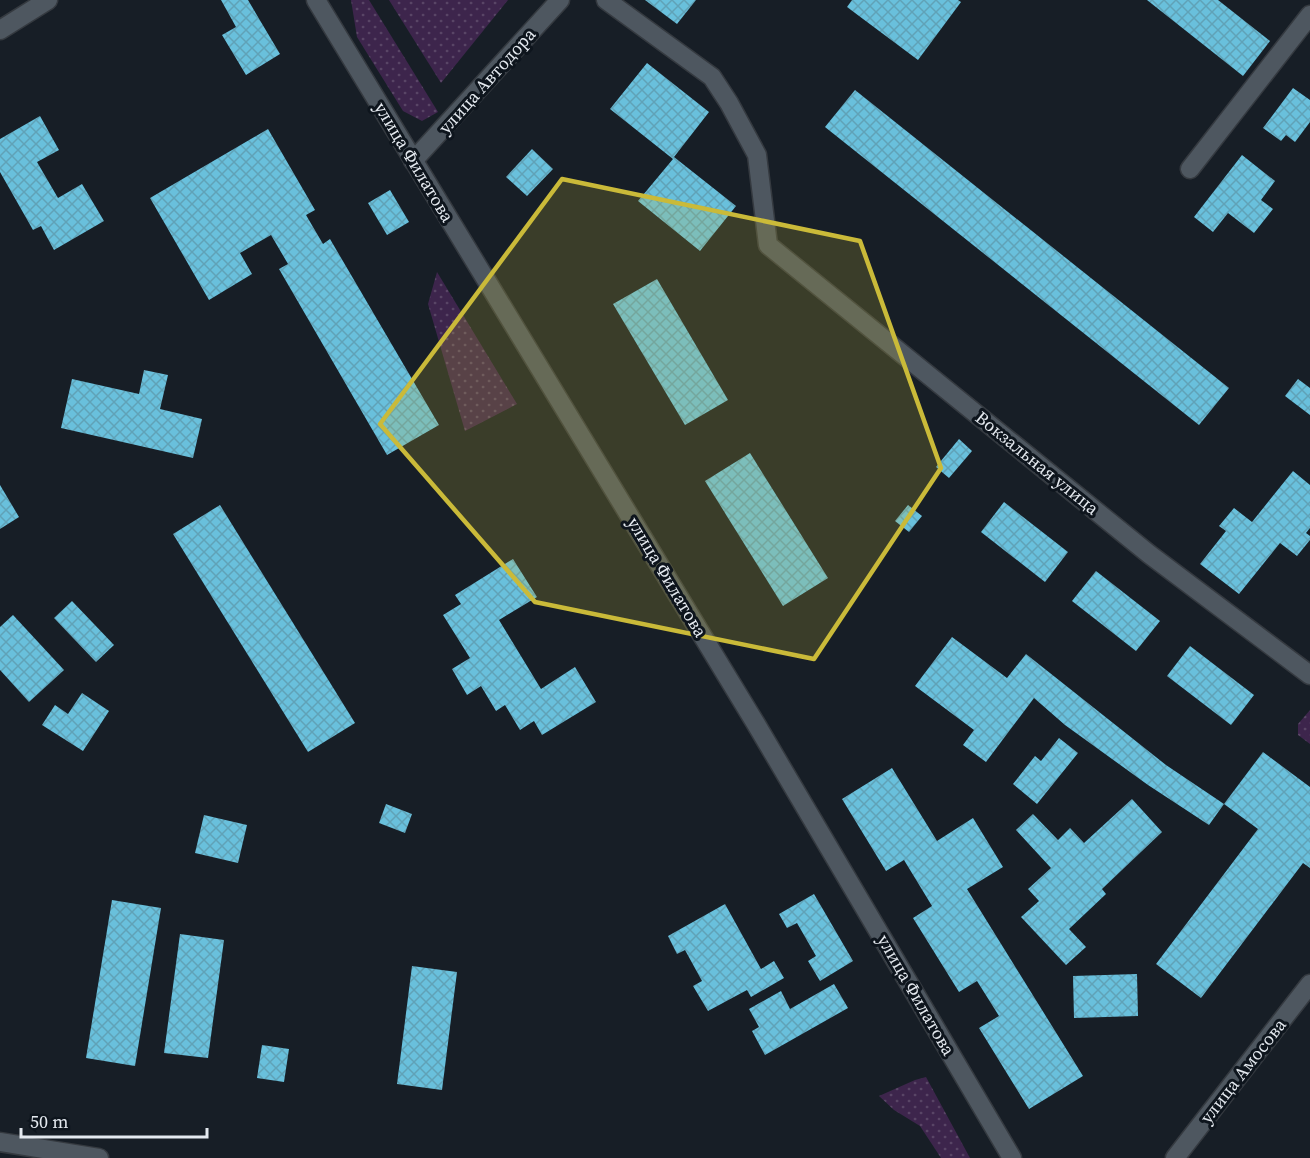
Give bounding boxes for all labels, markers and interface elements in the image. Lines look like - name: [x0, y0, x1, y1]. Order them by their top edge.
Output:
- street label: улица Автодора: [432, 22, 542, 139]
- street label: улица Филатова: [369, 97, 461, 227]
- street label: Вокзальная улица: [970, 405, 1105, 521]
- street label: улица Филатова: [622, 512, 714, 642]
- street label: улица Филатова: [872, 929, 962, 1061]
- street label: улица Амосова: [1194, 1012, 1292, 1128]
- scale bar: [21, 1101, 207, 1139]
- text: 50 m: [30, 1109, 68, 1134]

